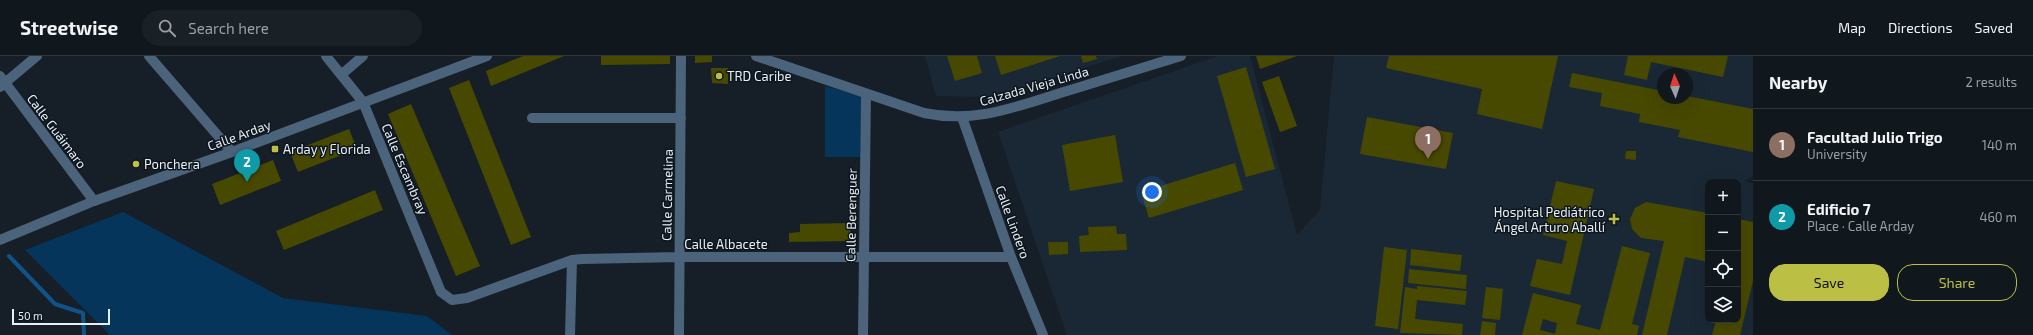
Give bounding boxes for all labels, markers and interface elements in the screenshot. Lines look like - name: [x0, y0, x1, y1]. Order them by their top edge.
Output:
- search box: [142, 10, 422, 46]
- text: Streetwise: [20, 16, 118, 39]
- icon: search: [156, 17, 178, 39]
- text: Search here: [188, 19, 269, 37]
- text: Map: [1838, 19, 1866, 36]
- text: Directions: [1888, 19, 1953, 36]
- text: Saved: [1975, 19, 2013, 36]
- street label: Calzada Vieja Linda: [978, 63, 1090, 109]
- place label: TRD Caribe: [727, 68, 792, 84]
- north arrow: [1657, 68, 1693, 104]
- marker: TRD Caribe: [714, 71, 724, 81]
- text: Nearby: [1769, 72, 1827, 92]
- text: 2 results: [1965, 74, 2017, 90]
- street label: Calle Guáimaro: [24, 91, 90, 171]
- street label: Calle Arday: [205, 116, 273, 154]
- street label: Calle Escambray: [379, 121, 431, 217]
- pin: 1: [1415, 126, 1441, 159]
- text: Facultad Julio Trigo: [1807, 128, 1943, 146]
- text: 1: [1779, 137, 1785, 153]
- text: 140 m: [1982, 137, 2017, 153]
- place label: Arday y Florida: [283, 141, 371, 157]
- marker: Arday y Florida: [270, 144, 280, 154]
- text: University: [1807, 146, 1867, 162]
- pin: 2: [234, 149, 260, 182]
- street label: Calle Carmelina: [658, 149, 676, 241]
- place label: Ponchera: [144, 156, 200, 172]
- marker: Ponchera: [131, 159, 141, 169]
- street label: Calle Berenguer: [842, 168, 860, 262]
- map controls: [1705, 179, 1741, 323]
- button: +: [1705, 179, 1741, 215]
- your location: [1142, 182, 1162, 202]
- street label: Calle Lindero: [992, 183, 1034, 261]
- text: Edificio 7: [1807, 200, 1871, 218]
- place label: Hospital Pediátrico Ángel Arturo Aballí: [1494, 204, 1606, 235]
- text: 2: [1778, 209, 1786, 225]
- text: 460 m: [1979, 209, 2017, 225]
- marker: Hospital Pediátrico Ángel Arturo Aballí: [1608, 213, 1620, 225]
- button: −: [1705, 215, 1741, 251]
- text: Place · Calle Arday: [1807, 218, 1914, 234]
- street label: Calle Albacete: [684, 236, 768, 252]
- button: locate: [1705, 251, 1741, 287]
- button: Save: [1769, 264, 1889, 301]
- button: Share: [1897, 264, 2017, 301]
- button: layers: [1705, 287, 1741, 323]
- scale bar: [12, 307, 110, 326]
- text: 50 m: [18, 309, 43, 322]

